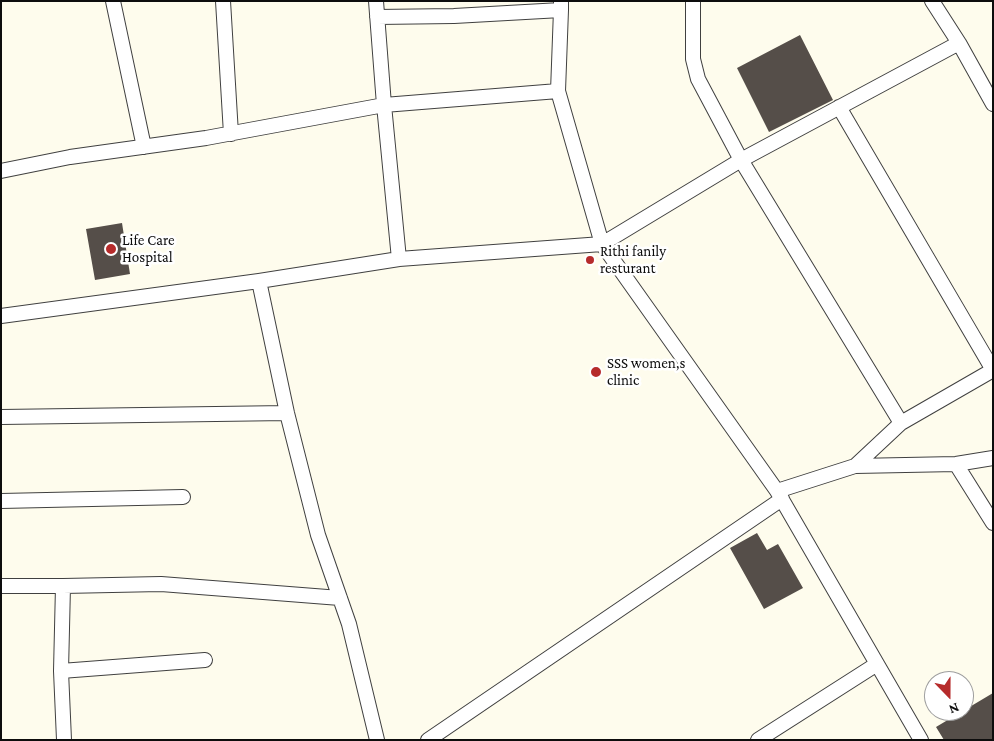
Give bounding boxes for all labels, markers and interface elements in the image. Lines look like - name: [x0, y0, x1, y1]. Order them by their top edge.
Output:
- place label: Life Care Hospital: [122, 231, 174, 266]
- marker: Life Care Hospital: [104, 242, 118, 256]
- place label: Rithi fanily resturant: [600, 242, 666, 277]
- marker: Rithi fanily resturant: [584, 254, 596, 266]
- place label: SSS women,s clinic: [607, 354, 685, 389]
- marker: SSS women,s clinic: [589, 365, 603, 379]
- north arrow: [924, 671, 974, 721]
- text: N: [947, 700, 962, 718]

